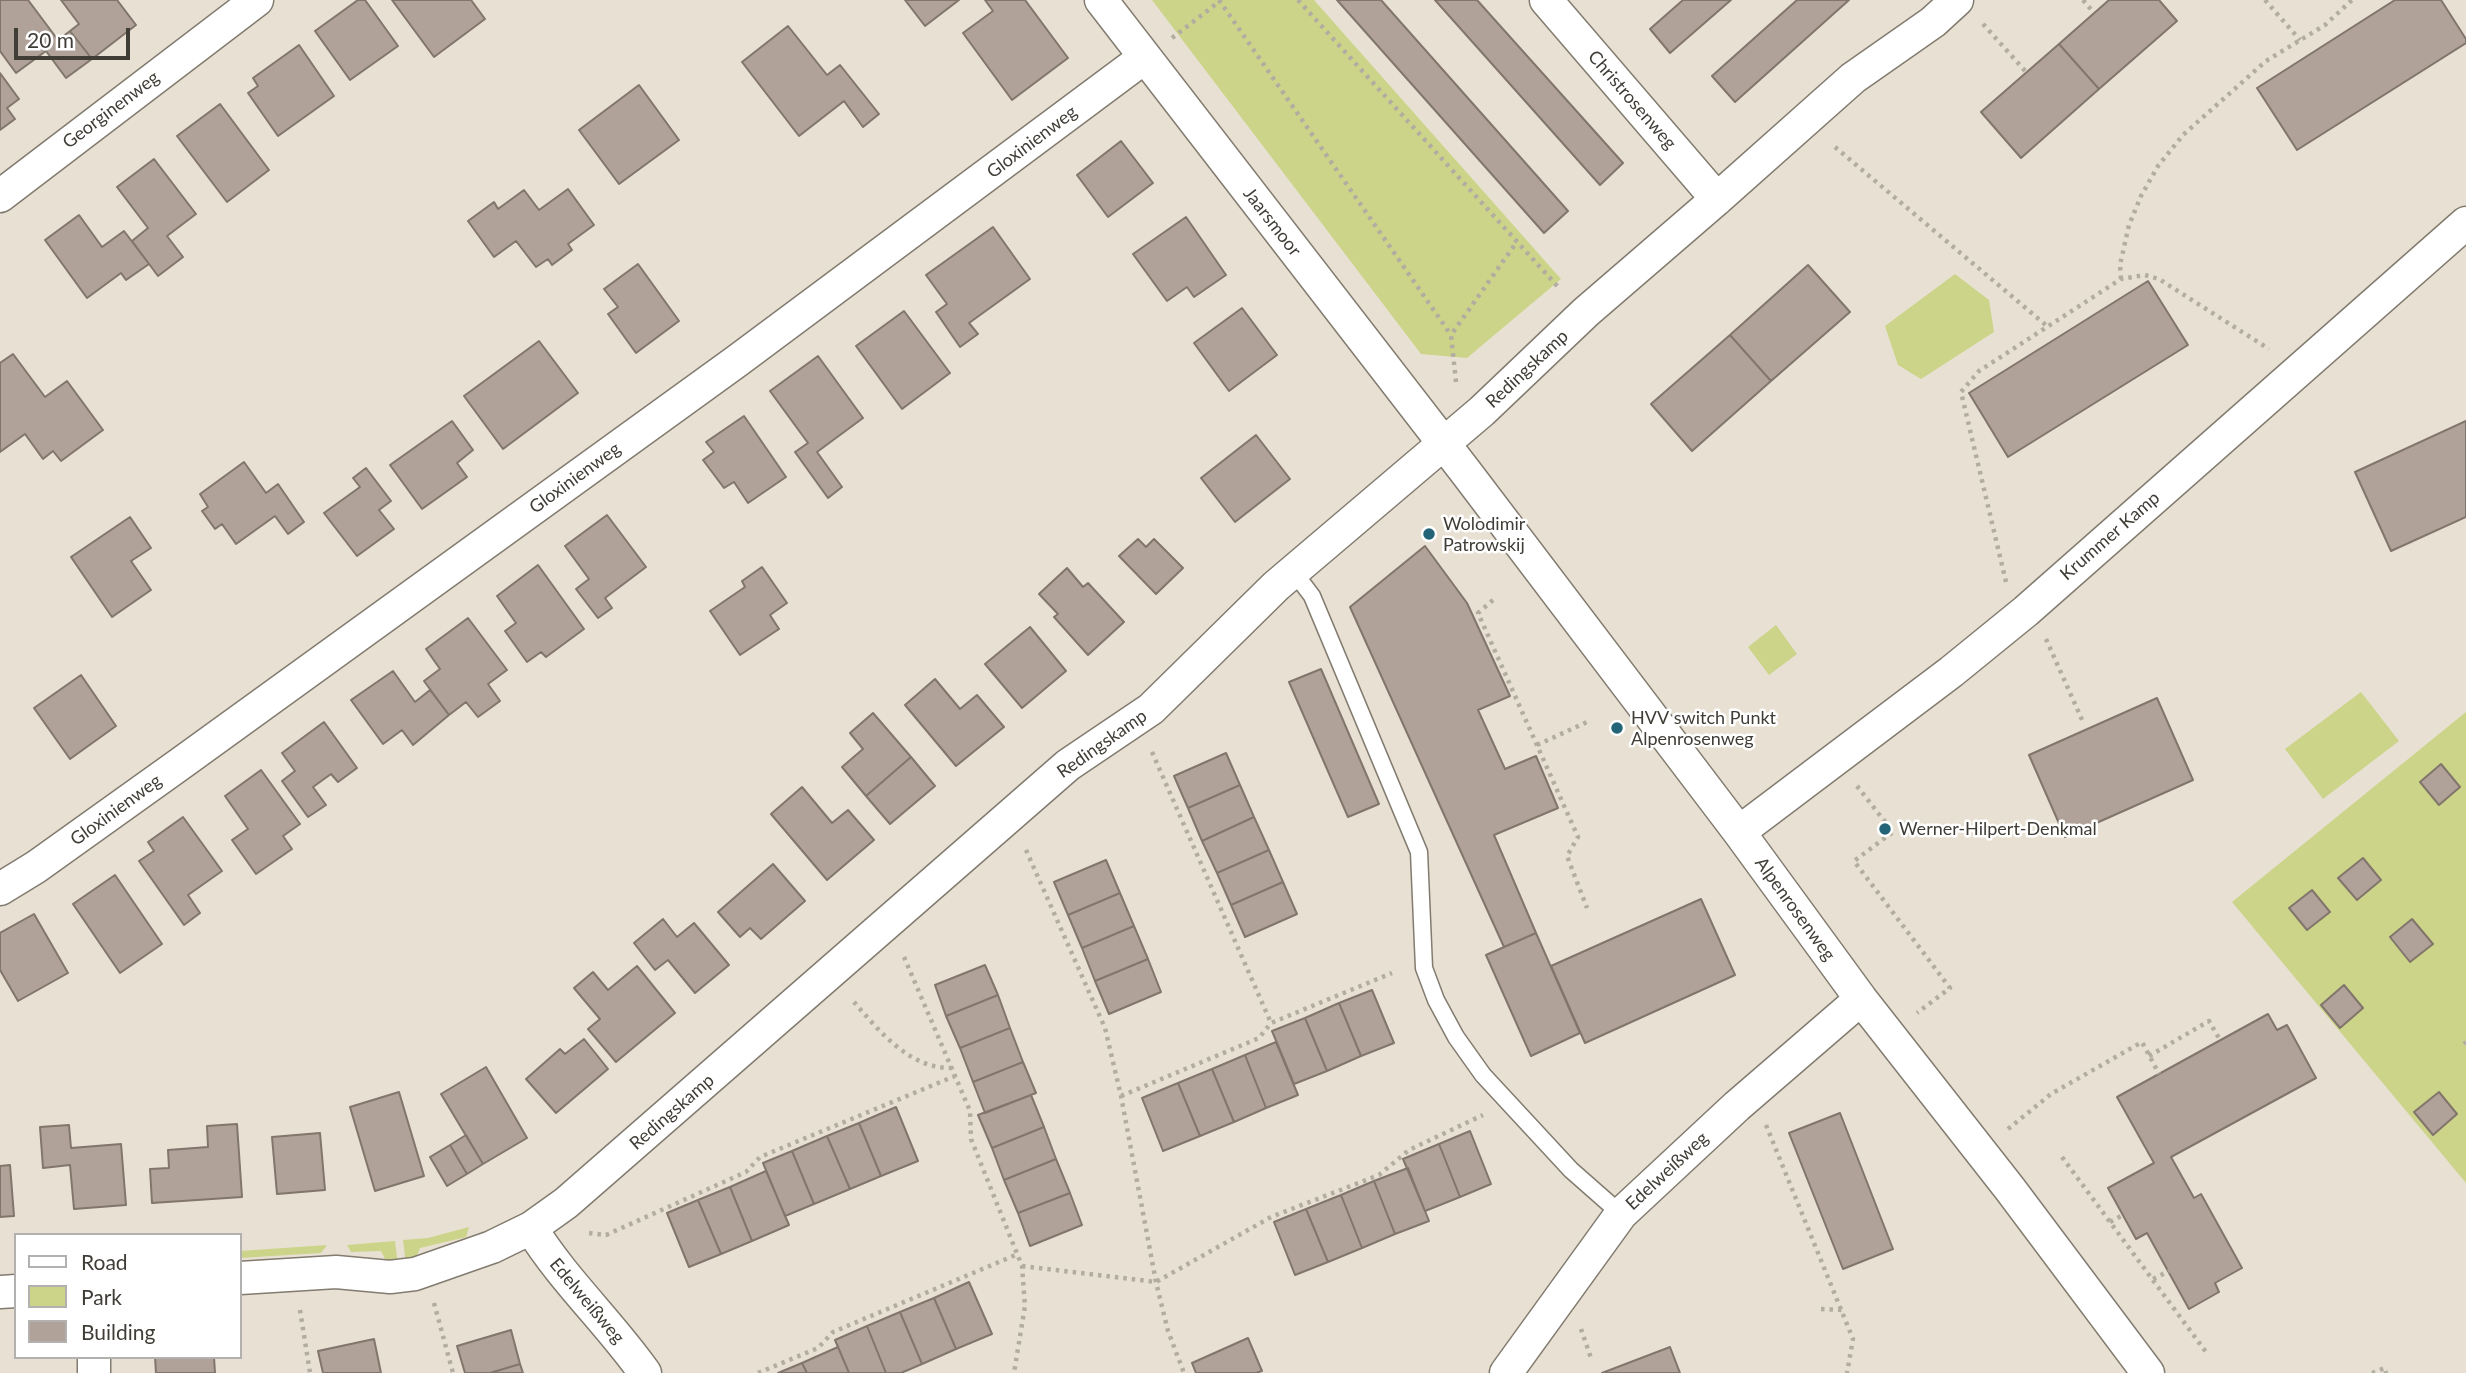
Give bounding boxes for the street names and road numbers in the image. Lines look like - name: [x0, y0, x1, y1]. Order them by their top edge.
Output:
- street label: Christrosenweg: [1583, 46, 1681, 154]
- street label: Georginenweg: [58, 67, 164, 153]
- street label: Gloxinienweg: [983, 101, 1081, 183]
- street label: Jaarsmoor: [1238, 183, 1306, 261]
- street label: Redingskamp: [1481, 325, 1573, 413]
- street label: Gloxinienweg: [525, 438, 625, 518]
- street label: Krummer Kamp: [2056, 487, 2164, 585]
- street label: Redingskamp: [1053, 705, 1151, 783]
- street label: Gloxinienweg: [66, 770, 166, 850]
- street label: Alpenrosenweg: [1750, 853, 1840, 965]
- street label: Redingskamp: [625, 1069, 719, 1155]
- street label: Edelweißweg: [1621, 1127, 1713, 1215]
- street label: Edelweißweg: [545, 1254, 629, 1348]

